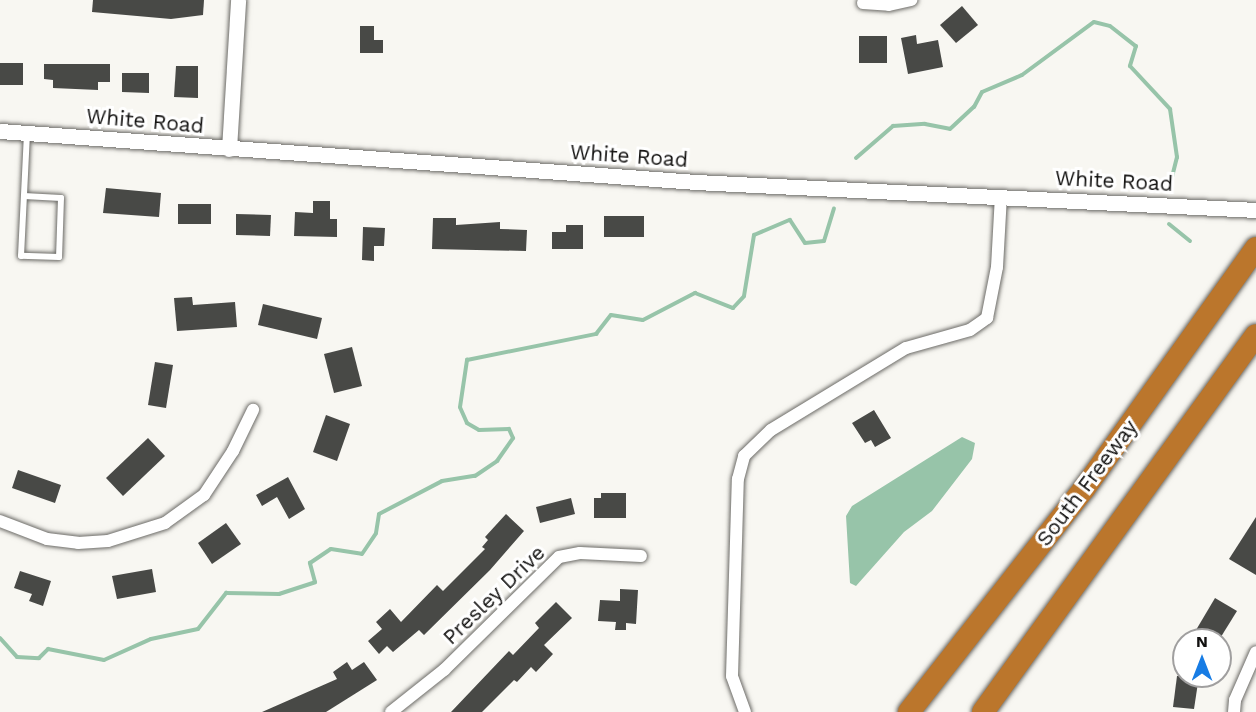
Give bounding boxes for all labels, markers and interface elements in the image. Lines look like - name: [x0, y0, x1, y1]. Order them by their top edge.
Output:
- street label: White Road: [85, 103, 205, 139]
- street label: White Road: [569, 139, 689, 173]
- street label: White Road: [1054, 165, 1174, 197]
- street label: South Freeway: [1031, 415, 1143, 551]
- street label: Presley Drive: [438, 540, 550, 650]
- north arrow: [1172, 628, 1232, 688]
- text: N: [1196, 632, 1208, 651]

